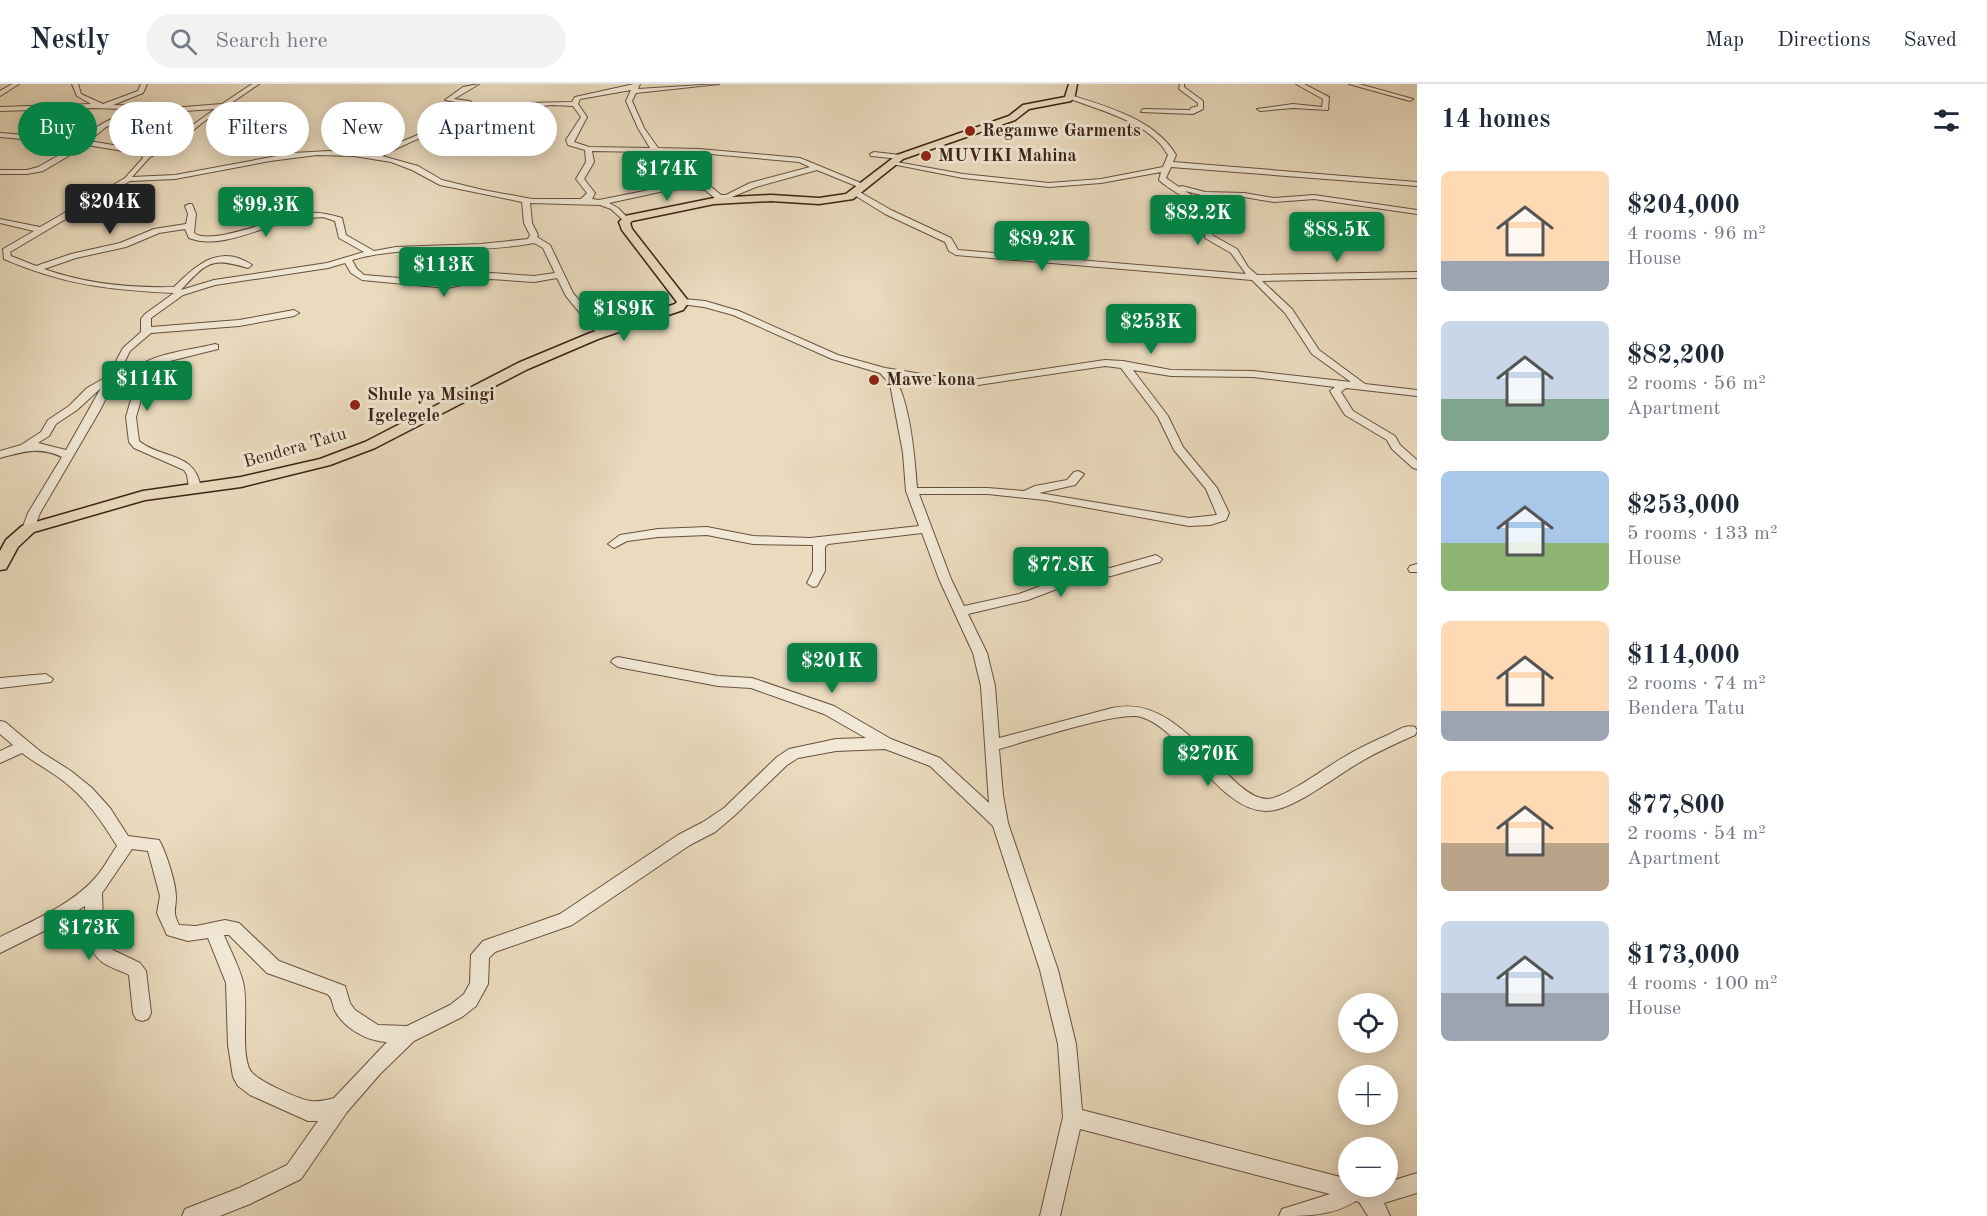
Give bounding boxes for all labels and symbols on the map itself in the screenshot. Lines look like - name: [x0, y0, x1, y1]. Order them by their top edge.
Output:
- place label: Regamwe Garments: [982, 122, 1141, 140]
- marker: Regamwe Garments: [963, 124, 977, 138]
- place label: MUVIKI Mahina: [938, 147, 1077, 165]
- marker: MUVIKI Mahina: [919, 149, 933, 163]
- pin: $174K: [625, 151, 709, 202]
- pin: $204K: [68, 184, 152, 235]
- pin: $99.3K: [217, 187, 315, 238]
- pin: $82.2K: [1149, 195, 1247, 246]
- pin: $88.5K: [1288, 212, 1386, 263]
- pin: $89.2K: [993, 221, 1091, 272]
- pin: $113K: [402, 247, 486, 298]
- pin: $189K: [582, 291, 666, 342]
- pin: $253K: [1109, 304, 1193, 355]
- pin: $114K: [105, 361, 189, 412]
- place label: Mawe kona: [886, 371, 976, 389]
- marker: Mawe kona: [867, 373, 881, 387]
- place label: Shule ya Msingi Igelegele: [367, 386, 495, 425]
- marker: Shule ya Msingi Igelegele: [348, 398, 362, 412]
- street label: Bendera Tatu: [242, 425, 349, 471]
- pin: $77.8K: [1012, 547, 1110, 598]
- pin: $201K: [790, 643, 874, 694]
- pin: $270K: [1166, 736, 1250, 787]
- pin: $173K: [47, 910, 131, 961]

